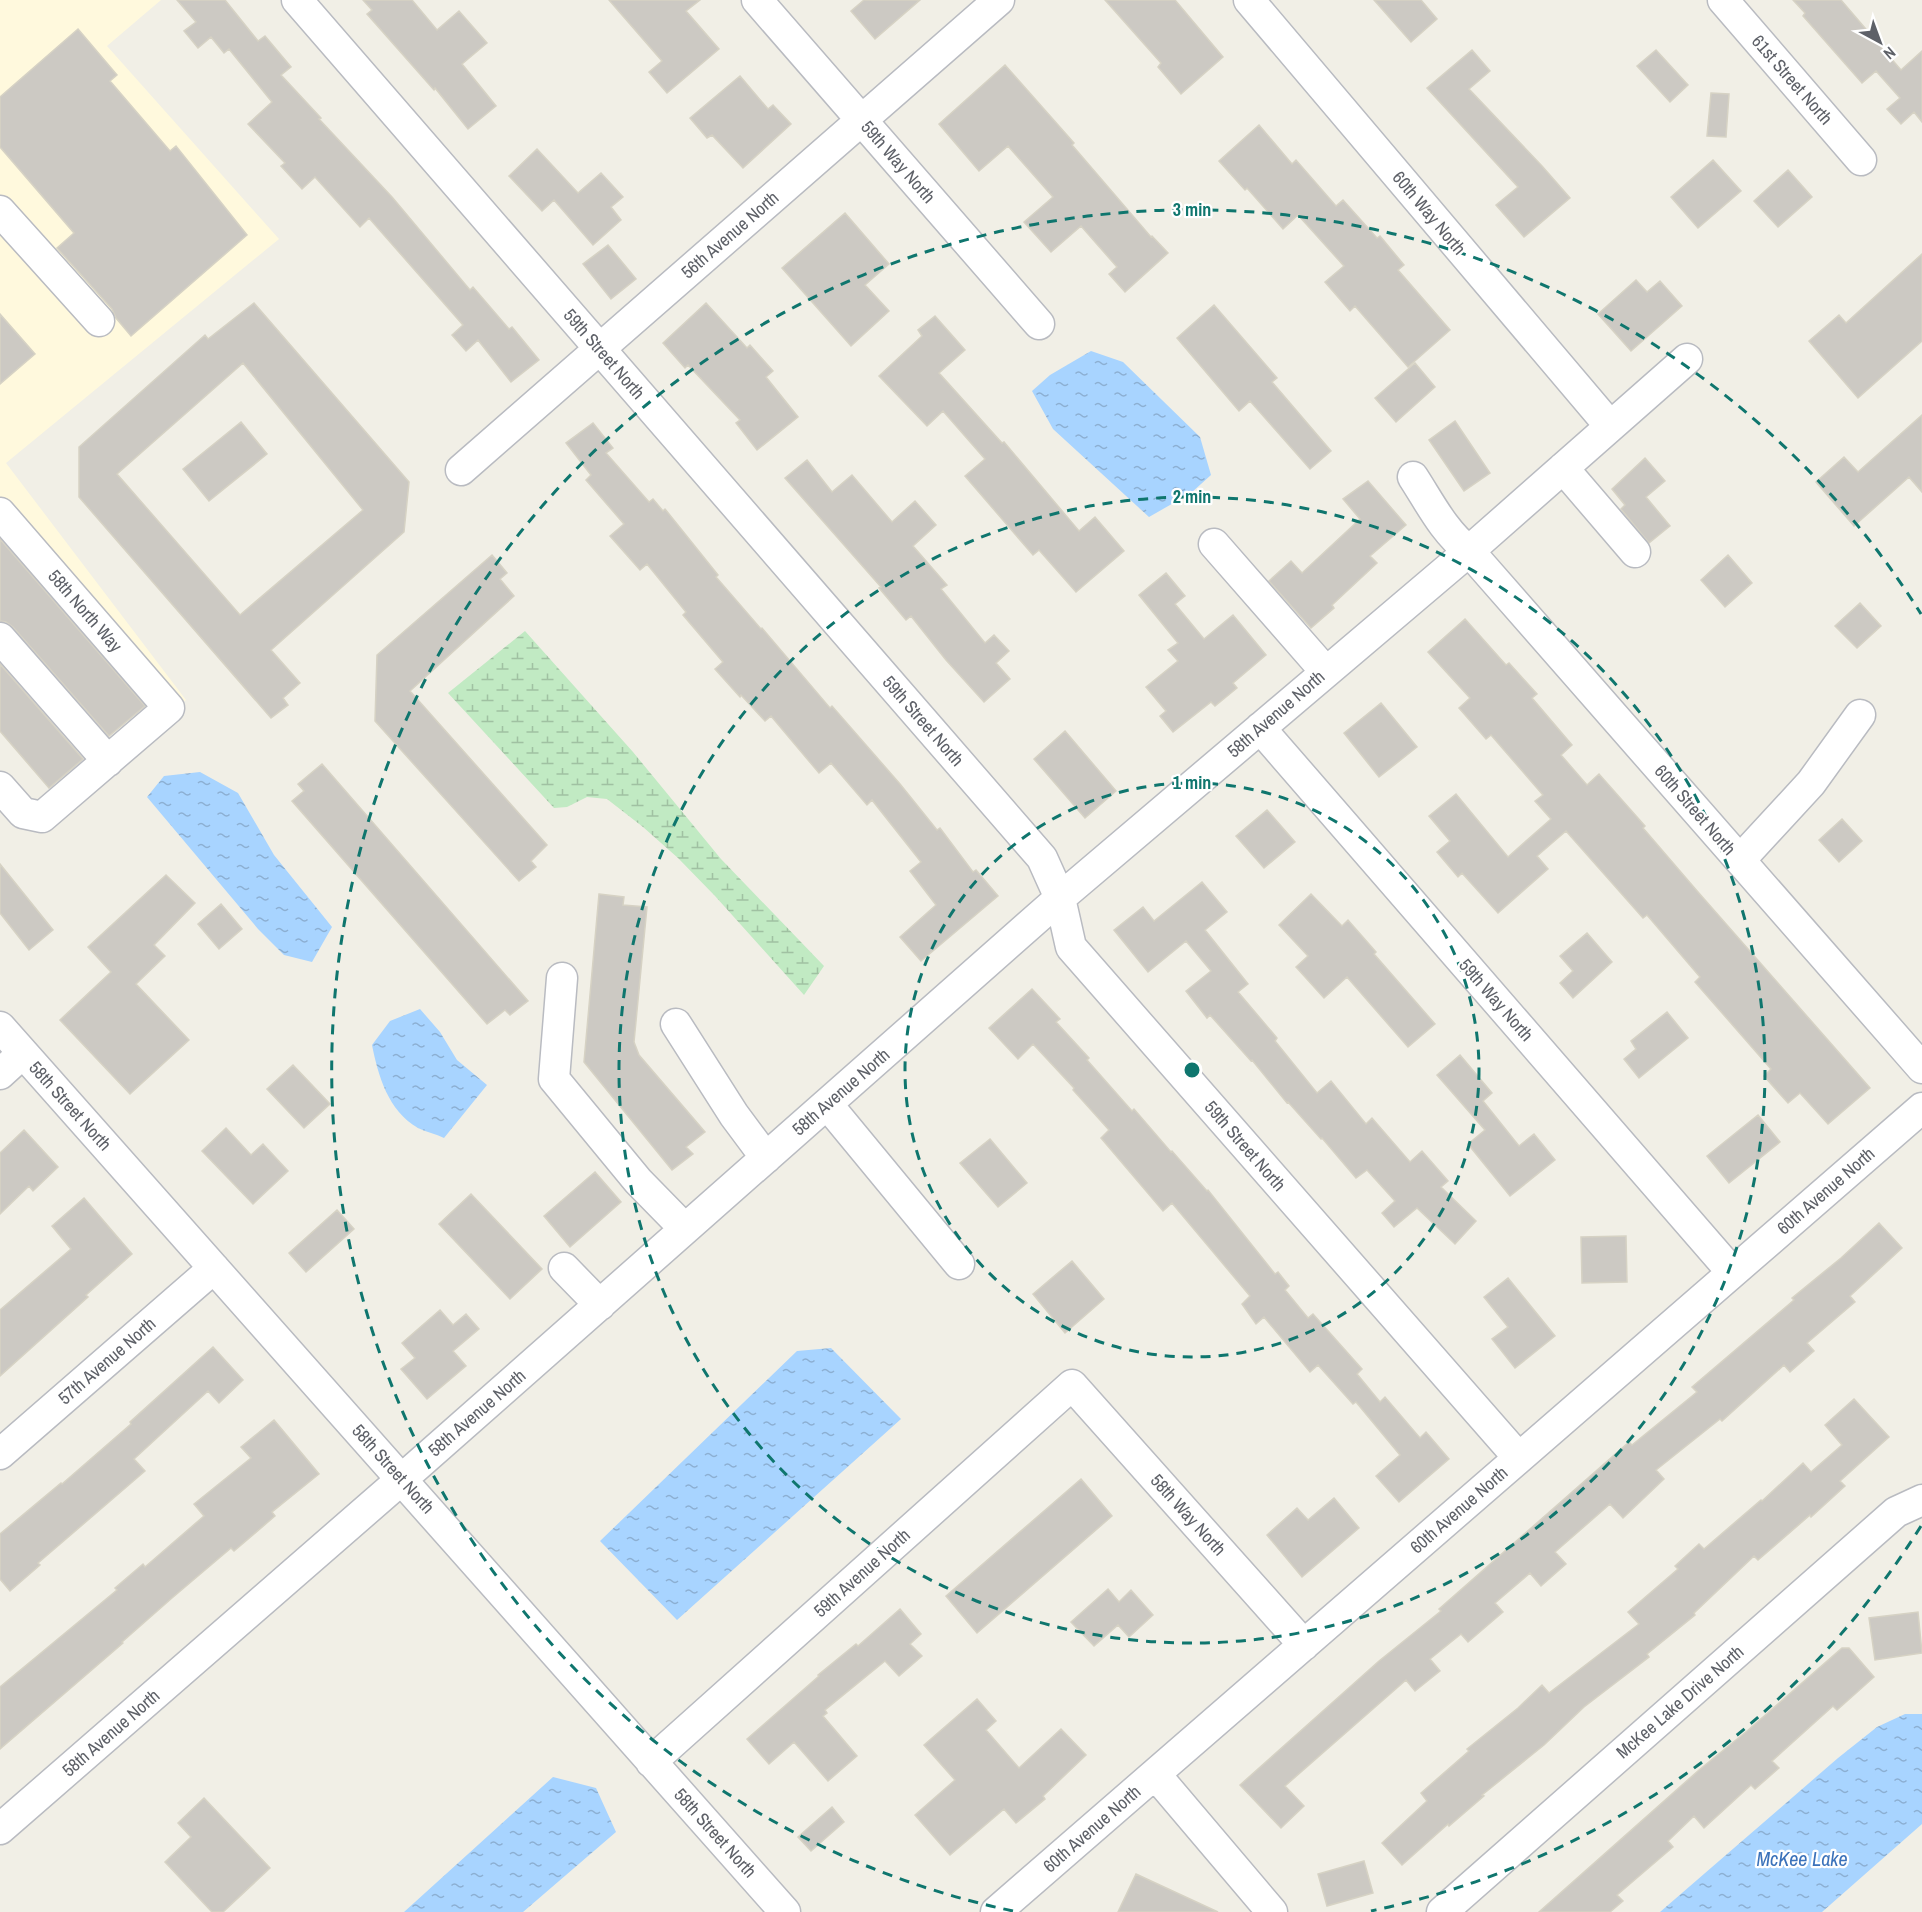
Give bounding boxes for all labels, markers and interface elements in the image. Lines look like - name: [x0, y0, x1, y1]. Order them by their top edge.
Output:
- north arrow: [1850, 12, 1910, 72]
- street label: 61st Street North: [1746, 29, 1838, 130]
- text: N: [1879, 42, 1901, 65]
- street label: 59th Way North: [855, 115, 941, 208]
- street label: 60th Way North: [1387, 166, 1472, 260]
- street label: 56th Avenue North: [675, 185, 784, 284]
- text: 3 min: [1173, 197, 1211, 222]
- street label: 59th Street North: [558, 303, 651, 404]
- text: 2 min: [1173, 484, 1211, 509]
- street label: 58th North Way: [42, 564, 129, 658]
- street label: 58th Avenue North: [1221, 664, 1330, 763]
- street label: 59th Street North: [877, 670, 970, 771]
- street label: 60th Street North: [1649, 759, 1742, 860]
- text: 1 min: [1173, 770, 1211, 795]
- street label: 59th Way North: [1453, 953, 1539, 1046]
- street label: 58th Avenue North: [786, 1042, 895, 1141]
- street label: 58th Street North: [23, 1056, 117, 1156]
- centre of rings: [1182, 1060, 1202, 1080]
- street label: 59th Street North: [1199, 1095, 1292, 1196]
- street label: 60th Avenue North: [1771, 1141, 1880, 1240]
- street label: 57th Avenue North: [52, 1311, 161, 1410]
- street label: 58th Avenue North: [422, 1363, 531, 1462]
- street label: 58th Street North: [346, 1419, 440, 1519]
- street label: 60th Avenue North: [1404, 1460, 1513, 1559]
- street label: 58th Way North: [1145, 1468, 1232, 1561]
- street label: 59th Avenue North: [808, 1523, 915, 1623]
- street label: McKee Lake Drive North: [1610, 1639, 1749, 1764]
- street label: 58th Avenue North: [56, 1683, 165, 1782]
- street label: 60th Avenue North: [1037, 1779, 1146, 1878]
- street label: 58th Street North: [668, 1783, 762, 1883]
- water label: McKee Lake: [1756, 1845, 1848, 1872]

